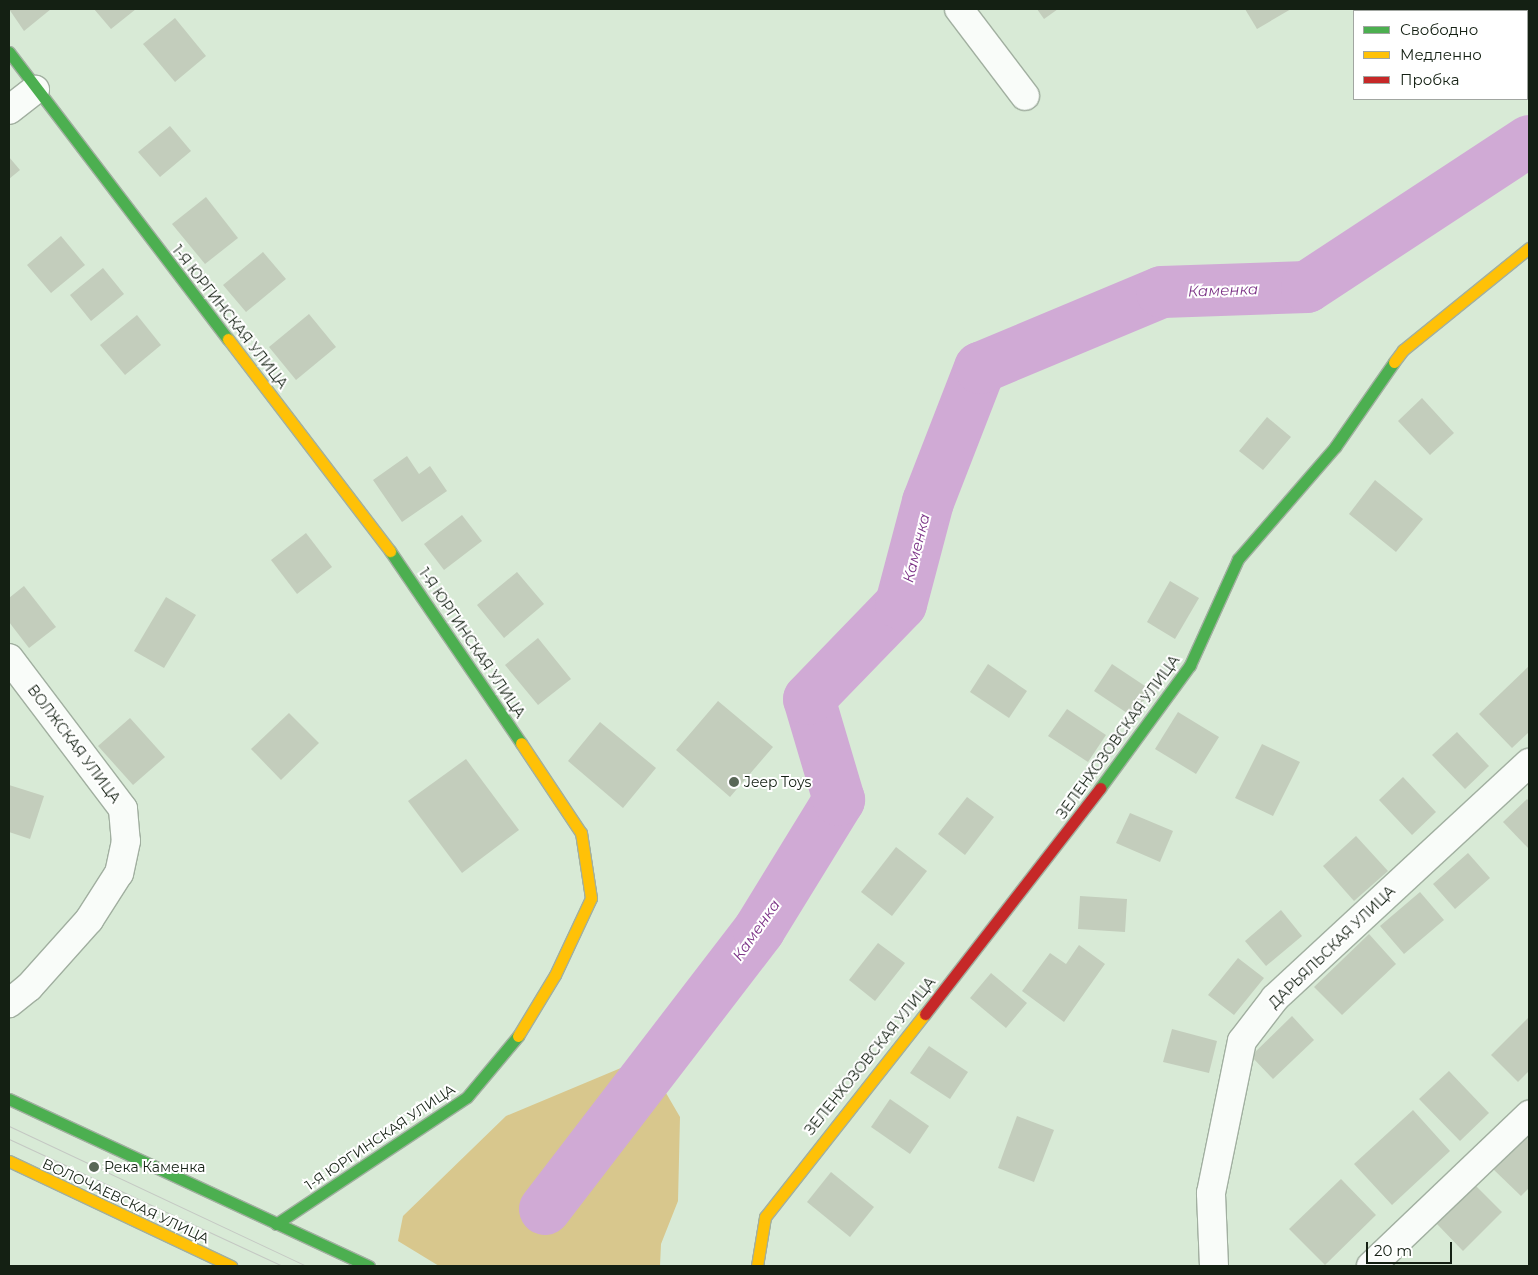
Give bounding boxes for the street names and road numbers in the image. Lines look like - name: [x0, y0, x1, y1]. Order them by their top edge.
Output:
- street label: 1-Я ЮРГИНСКАЯ УЛИЦА: [169, 242, 291, 392]
- street label: 1-Я ЮРГИНСКАЯ УЛИЦА: [415, 565, 529, 721]
- street label: ЗЕЛЕНХОЗОВСКАЯ УЛИЦА: [1053, 652, 1183, 822]
- street label: ВОЛЖСКАЯ УЛИЦА: [24, 682, 124, 806]
- street label: ДАРЬЯЛЬСКАЯ УЛИЦА: [1265, 882, 1399, 1012]
- street label: ЗЕЛЕНХОЗОВСКАЯ УЛИЦА: [801, 974, 939, 1138]
- street label: 1-Я ЮРГИНСКАЯ УЛИЦА: [302, 1080, 458, 1194]
- street label: ВОЛОЧАЕВСКАЯ УЛИЦА: [40, 1155, 212, 1247]

